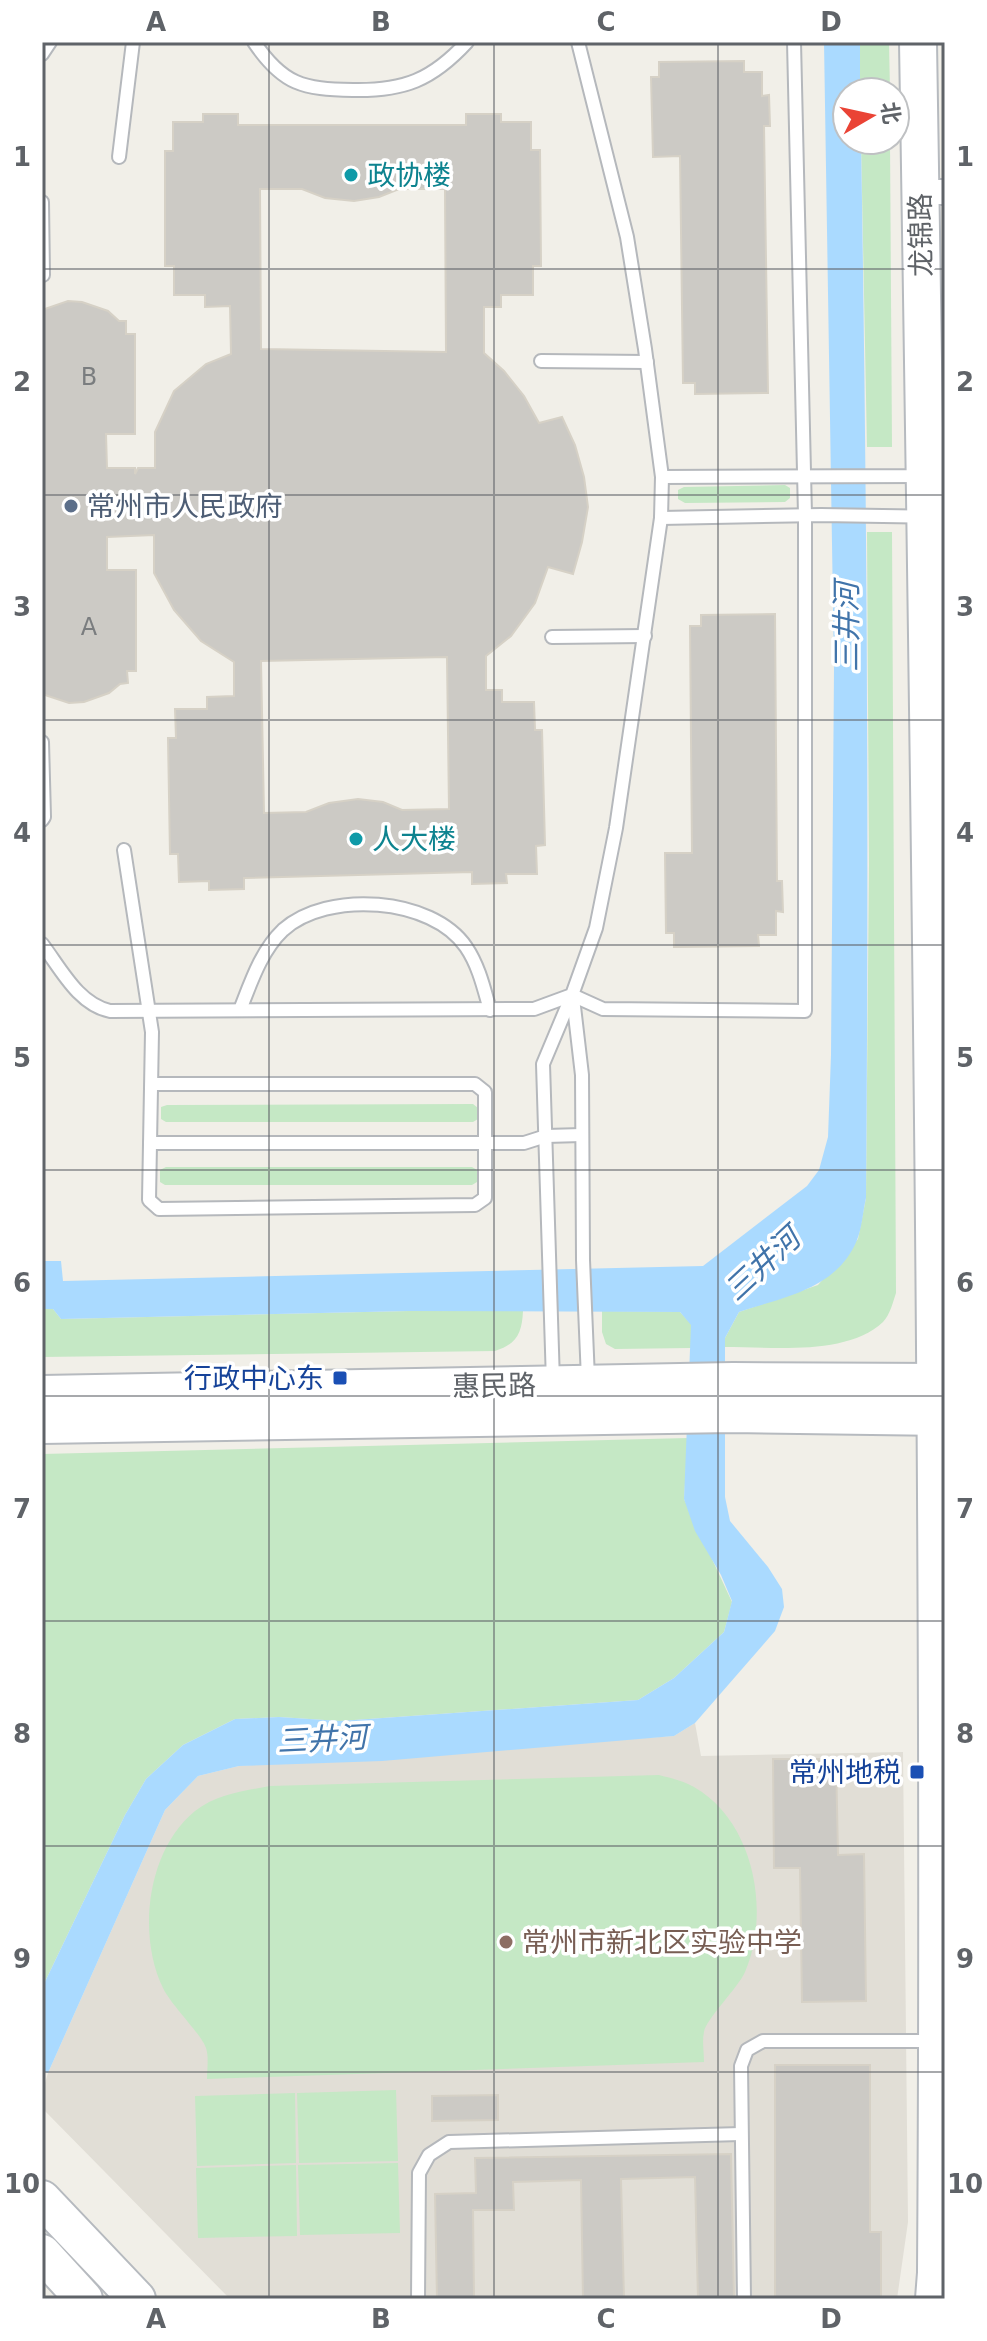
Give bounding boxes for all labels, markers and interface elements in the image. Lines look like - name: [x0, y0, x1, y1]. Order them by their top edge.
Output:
- text: A: [146, 7, 166, 37]
- text: B: [371, 7, 391, 37]
- text: C: [596, 7, 616, 37]
- text: D: [820, 7, 842, 37]
- north arrow: [831, 76, 911, 156]
- text: 北: [876, 100, 904, 126]
- text: 1: [13, 142, 31, 172]
- text: 1: [956, 142, 974, 172]
- place label: 政协楼: [367, 159, 451, 192]
- marker: 政协楼: [342, 166, 360, 184]
- street label: 龙锦路: [904, 193, 938, 277]
- house number: B: [81, 363, 97, 391]
- text: 2: [13, 367, 31, 397]
- text: 2: [956, 367, 974, 397]
- place label: 常州市人民政府: [87, 490, 283, 523]
- marker: 常州市人民政府: [62, 497, 80, 515]
- water label: 三井河: [829, 577, 864, 672]
- text: 3: [13, 592, 31, 622]
- text: 3: [956, 592, 974, 622]
- house number: A: [81, 613, 98, 641]
- text: 4: [13, 818, 31, 848]
- text: 4: [956, 818, 974, 848]
- place label: 人大楼: [372, 823, 456, 856]
- marker: 人大楼: [347, 830, 365, 848]
- text: 5: [13, 1043, 31, 1073]
- text: 5: [956, 1043, 974, 1073]
- water label: 三井河: [717, 1217, 811, 1307]
- text: 6: [13, 1268, 31, 1298]
- text: 6: [956, 1268, 974, 1298]
- place label: 行政中心东: [184, 1362, 324, 1395]
- marker: 行政中心东: [331, 1369, 349, 1387]
- street label: 惠民路: [452, 1369, 536, 1403]
- text: 7: [13, 1494, 31, 1524]
- text: 7: [956, 1494, 974, 1524]
- text: 8: [13, 1719, 31, 1749]
- water label: 三井河: [276, 1719, 373, 1759]
- text: 8: [956, 1719, 974, 1749]
- place label: 常州地税: [789, 1756, 901, 1789]
- marker: 常州地税: [908, 1763, 926, 1781]
- place label: 常州市新北区实验中学: [522, 1926, 802, 1959]
- marker: 常州市新北区实验中学: [497, 1933, 515, 1951]
- text: 9: [13, 1944, 31, 1974]
- text: 9: [956, 1944, 974, 1974]
- text: 10: [4, 2169, 40, 2199]
- text: 10: [947, 2169, 983, 2199]
- text: A: [146, 2304, 166, 2334]
- text: B: [371, 2304, 391, 2334]
- text: C: [596, 2304, 616, 2334]
- text: D: [820, 2304, 842, 2334]

